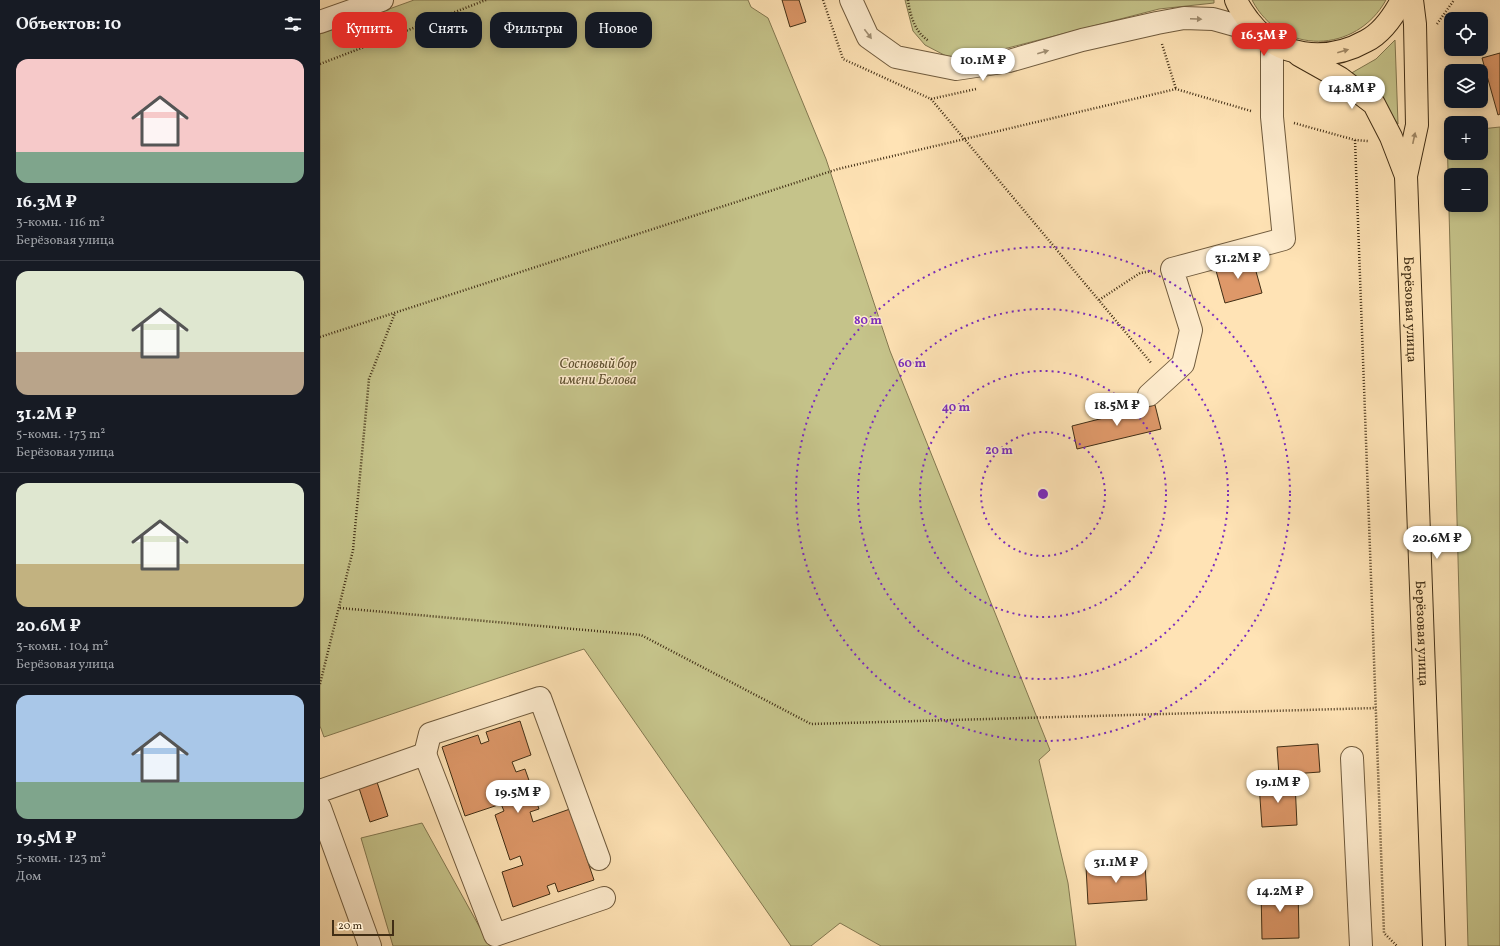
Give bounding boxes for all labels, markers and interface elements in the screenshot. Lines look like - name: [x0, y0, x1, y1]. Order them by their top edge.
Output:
- chip: Купить: [332, 12, 407, 48]
- chip: Снять: [415, 12, 482, 48]
- chip: Фильтры: [490, 12, 577, 48]
- chip: Новое: [585, 12, 652, 48]
- map controls: [1444, 12, 1488, 212]
- button: locate: [1444, 12, 1488, 56]
- text: Объектов: 10: [16, 13, 121, 36]
- icon: filters: [282, 13, 304, 35]
- one-way arrow: [1190, 15, 1202, 22]
- pin: 16.3M ₽: [1227, 23, 1301, 57]
- text: 16.3M ₽: [1241, 27, 1287, 45]
- one-way arrow: [864, 29, 872, 40]
- pin: 10.1M ₽: [946, 48, 1020, 82]
- one-way arrow: [1337, 48, 1349, 54]
- one-way arrow: [1037, 49, 1049, 55]
- text: 10.1M ₽: [960, 52, 1006, 70]
- button: layers: [1444, 64, 1488, 108]
- pin: 14.8M ₽: [1315, 76, 1389, 110]
- text: 14.8M ₽: [1328, 80, 1376, 98]
- icon: home: [124, 85, 196, 157]
- button: +: [1444, 116, 1488, 160]
- one-way arrow: [1411, 132, 1417, 144]
- button: −: [1444, 168, 1488, 212]
- text: 16.3M ₽: [16, 191, 77, 214]
- text: 3-комн. · 116 m²: [16, 214, 105, 232]
- text: Берёзовая улица: [16, 232, 115, 250]
- pin: 31.2M ₽: [1201, 246, 1275, 280]
- text: 31.2M ₽: [1215, 250, 1261, 268]
- street label: Берёзовая улица: [1398, 256, 1421, 363]
- icon: home: [124, 297, 196, 369]
- text: 80 m: [854, 313, 882, 329]
- park label: Сосновый бор имени Белова: [559, 355, 637, 390]
- text: 60 m: [898, 356, 926, 372]
- pin: 18.5M ₽: [1080, 393, 1154, 427]
- text: 18.5M ₽: [1094, 397, 1140, 415]
- text: 40 m: [942, 400, 971, 416]
- text: 31.2M ₽: [16, 403, 77, 426]
- text: 5-комн. · 173 m²: [16, 426, 105, 444]
- text: 20 m: [985, 443, 1013, 459]
- text: Берёзовая улица: [16, 444, 115, 462]
- centre of rings: [1036, 487, 1050, 501]
- icon: home: [124, 509, 196, 581]
- pin: 20.6M ₽: [1400, 526, 1474, 560]
- text: 20.6M ₽: [1412, 530, 1462, 548]
- street label: Берёзовая улица: [1410, 580, 1433, 687]
- text: 20.6M ₽: [16, 615, 81, 638]
- text: 3-комн. · 104 m²: [16, 638, 108, 656]
- text: Берёзовая улица: [16, 656, 115, 674]
- icon: home: [124, 721, 196, 793]
- pin: 19.1M ₽: [1241, 770, 1315, 804]
- text: 19.1M ₽: [1255, 774, 1301, 792]
- pin: 19.5M ₽: [481, 780, 555, 814]
- text: 19.5M ₽: [495, 784, 541, 802]
- text: 19.5M ₽: [16, 827, 77, 850]
- text: 5-комн. · 123 m²: [16, 850, 106, 868]
- pin: 31.1M ₽: [1079, 850, 1153, 884]
- text: 31.1M ₽: [1094, 854, 1138, 872]
- text: Дом: [16, 868, 41, 886]
- pin: 14.2M ₽: [1243, 879, 1317, 913]
- text: 14.2M ₽: [1256, 883, 1304, 901]
- scale bar: [332, 918, 394, 937]
- text: 20 m: [338, 919, 362, 934]

